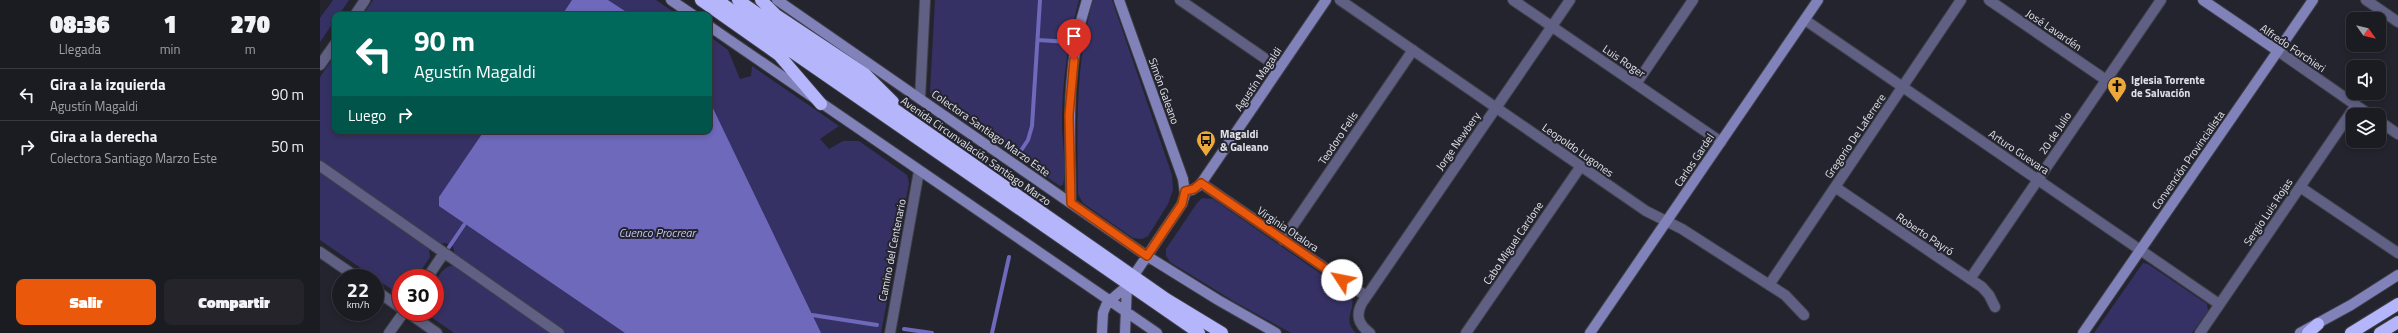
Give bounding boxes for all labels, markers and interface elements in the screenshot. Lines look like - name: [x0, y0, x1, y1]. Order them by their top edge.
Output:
- street label: José Lavardén: [2023, 5, 2085, 55]
- text: 08:36: [50, 6, 110, 42]
- text: 1: [163, 6, 177, 42]
- text: 270: [230, 6, 270, 42]
- north arrow: [2346, 12, 2386, 52]
- map controls: [2346, 12, 2386, 148]
- text: 90 m: [414, 19, 475, 62]
- pin: [1057, 19, 1091, 60]
- street label: Alfredo Forchieri: [2257, 20, 2329, 76]
- icon: arrive: [1063, 25, 1085, 47]
- icon: left: [348, 28, 400, 80]
- text: Llegada: [59, 39, 101, 59]
- text: min: [160, 39, 180, 59]
- text: m: [245, 39, 256, 59]
- street label: Luis Roger: [1599, 41, 1649, 81]
- street label: Agustín Magaldi: [1231, 44, 1285, 114]
- street label: Simón Galeano: [1145, 56, 1183, 126]
- text: Agustín Magaldi: [414, 58, 536, 85]
- button: sound: [2346, 60, 2386, 100]
- place label: Iglesia Torrente de Salvación: [2131, 72, 2205, 101]
- text: Gira a la izquierda: [50, 73, 166, 96]
- church icon: Iglesia Torrente de Salvación: [2106, 75, 2128, 103]
- text: 90 m: [271, 83, 304, 106]
- icon: left: [16, 84, 38, 106]
- street label: Colectora Santiago Marzo Este: [929, 86, 1054, 180]
- street label: Gregorio De Laferrere: [1821, 90, 1890, 182]
- street label: Avenida Circunvalación Santiago Marzo: [898, 93, 1055, 209]
- text: Agustín Magaldi: [50, 96, 138, 116]
- text: Luego: [348, 104, 386, 127]
- icon: right: [394, 104, 416, 126]
- street label: Convención Provincialista: [2148, 107, 2228, 213]
- street label: Teodoro Fells: [1314, 108, 1362, 168]
- street label: Jorge Newbery: [1432, 108, 1484, 173]
- street label: 20 de Julio: [2035, 108, 2075, 157]
- button: layers: [2346, 108, 2386, 148]
- street label: Leopoldo Lugones: [1539, 119, 1617, 181]
- text: Gira a la derecha: [50, 125, 157, 148]
- place label: Magaldi & Galeano: [1220, 126, 1269, 155]
- street label: Arturo Guevara: [1985, 126, 2053, 179]
- bus stop icon: Magaldi & Galeano: [1195, 129, 1217, 157]
- street label: Carlos Gardel: [1670, 130, 1718, 190]
- text: 50 m: [271, 135, 304, 158]
- icon: right: [16, 136, 38, 158]
- text: Colectora Santiago Marzo Este: [50, 148, 217, 168]
- street label: Sergio Luis Rojas: [2240, 175, 2296, 249]
- street label: Camino del Centenario: [874, 197, 910, 302]
- street label: Cabo Miguel Cardone: [1479, 198, 1547, 288]
- street label: Virginia Otalora: [1254, 202, 1322, 256]
- street label: Roberto Payró: [1893, 209, 1957, 259]
- water label: Cuenco Procrear: [619, 223, 698, 242]
- position arrow: [1321, 259, 1363, 301]
- speed limit sign: 30: [392, 269, 444, 321]
- text: 22: [347, 274, 369, 305]
- button: Salir: [16, 279, 156, 325]
- button: Compartir: [164, 279, 304, 325]
- text: km/h: [347, 297, 369, 312]

